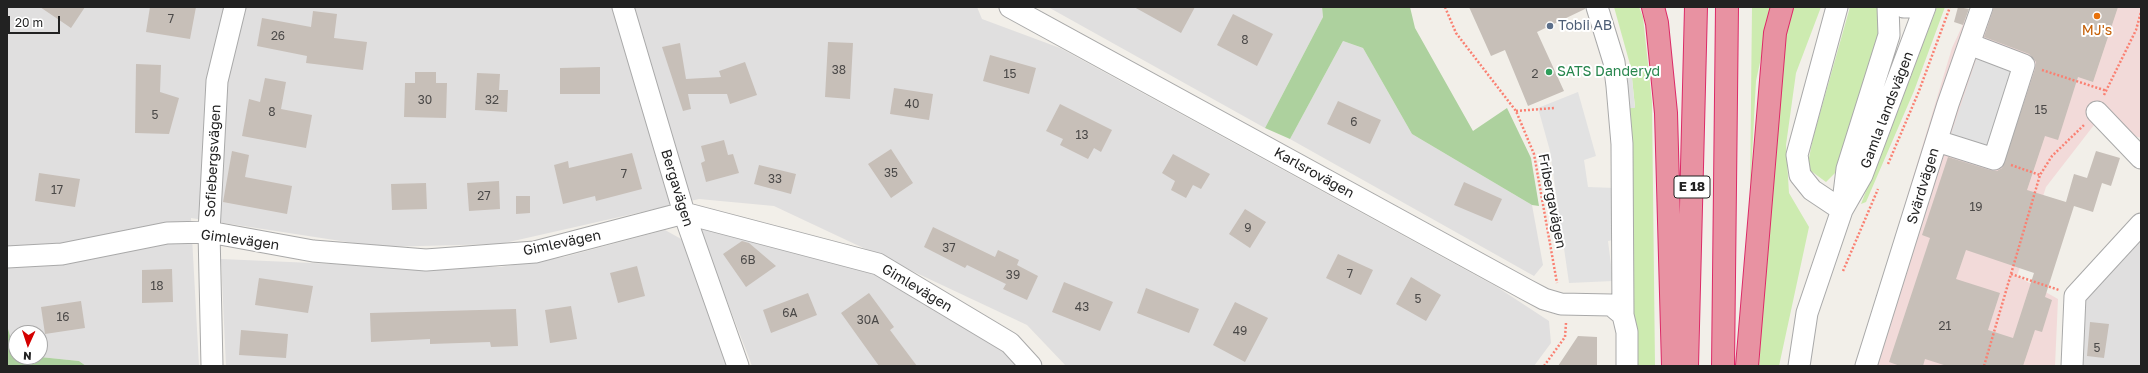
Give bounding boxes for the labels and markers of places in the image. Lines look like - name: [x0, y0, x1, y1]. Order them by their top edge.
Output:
- marker: MJ's: [2092, 11, 2102, 21]
- place label: Tobii AB: [1558, 18, 1612, 34]
- marker: Tobii AB: [1545, 21, 1555, 31]
- place label: MJ's: [2082, 23, 2112, 39]
- place label: SATS Danderyd: [1557, 64, 1660, 80]
- marker: SATS Danderyd: [1544, 67, 1554, 77]

